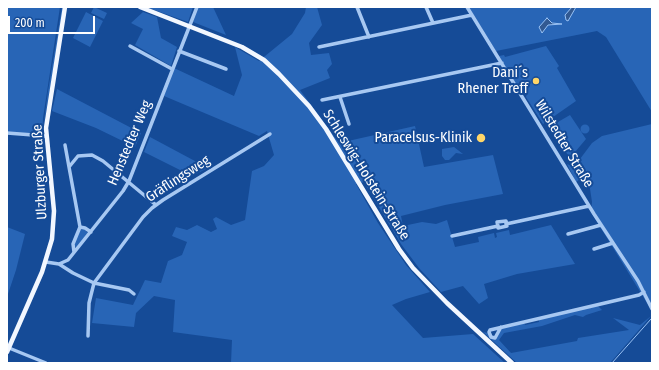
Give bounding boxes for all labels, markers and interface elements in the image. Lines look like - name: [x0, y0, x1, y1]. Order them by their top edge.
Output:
- scale bar: [10, 8, 97, 34]
- text: 200 m: [15, 16, 45, 30]
- place label: Dani´s Rhener Treff: [458, 65, 528, 98]
- marker: Dani´s Rhener Treff: [531, 76, 541, 86]
- street label: Wilstedter Straße: [531, 97, 597, 191]
- street label: Henstedter Weg: [105, 98, 155, 188]
- street label: Schleswig-Holstein-Straße: [319, 107, 413, 243]
- street label: Ulzburger Straße: [29, 124, 51, 220]
- place label: Paracelsus-Klinik: [375, 130, 472, 146]
- marker: Paracelsus-Klinik: [475, 132, 487, 144]
- street label: Gräflingsweg: [143, 152, 213, 206]

